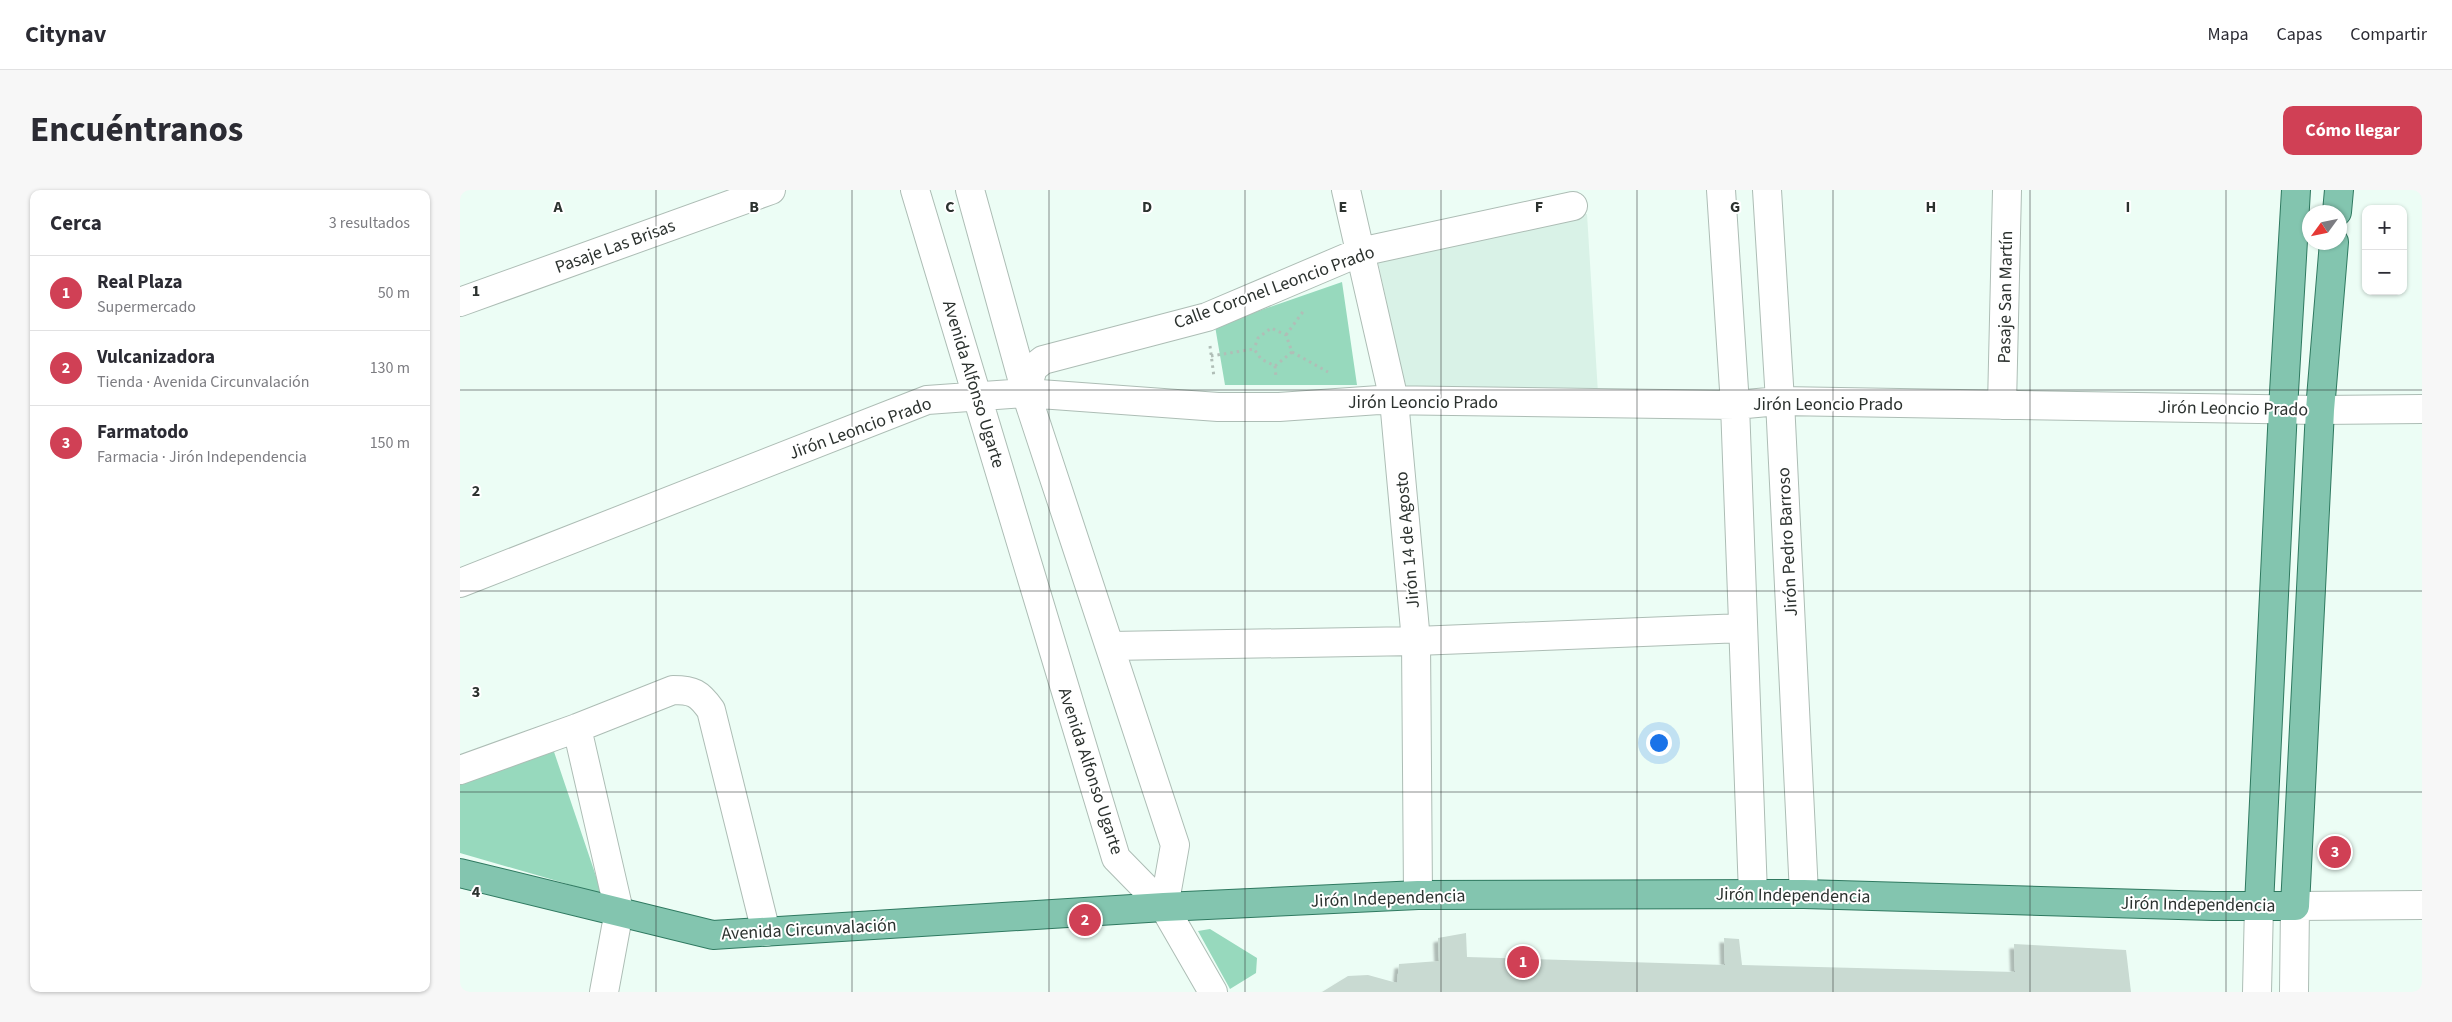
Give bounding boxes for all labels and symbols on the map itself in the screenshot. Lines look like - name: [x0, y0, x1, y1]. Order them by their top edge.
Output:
- text: A: [552, 196, 563, 218]
- text: B: [749, 196, 759, 218]
- text: C: [945, 196, 955, 218]
- text: D: [1142, 196, 1152, 218]
- text: E: [1339, 196, 1347, 218]
- text: F: [1535, 196, 1543, 218]
- text: G: [1730, 196, 1740, 218]
- text: H: [1926, 196, 1936, 218]
- text: I: [2126, 196, 2130, 218]
- north arrow: [2302, 205, 2347, 250]
- street label: Pasaje Las Brisas: [551, 213, 679, 280]
- street label: Pasaje San Martín: [1992, 230, 2019, 364]
- street label: Calle Coronel Leoncio Prado: [1170, 240, 1378, 335]
- text: 1: [472, 280, 480, 302]
- street label: Avenida Alfonso Ugarte: [936, 297, 1011, 471]
- street label: Jirón Leoncio Prado: [1348, 390, 1498, 415]
- street label: Jirón Leoncio Prado: [785, 391, 935, 466]
- street label: Jirón Leoncio Prado: [1753, 392, 1903, 417]
- street label: Jirón Leoncio Prado: [2158, 395, 2308, 422]
- street label: Jirón Pedro Barroso: [1771, 467, 1804, 617]
- street label: Jirón 14 de Agosto: [1389, 470, 1426, 609]
- text: 2: [472, 480, 480, 502]
- text: 3: [472, 681, 480, 703]
- street label: Avenida Alfonso Ugarte: [1052, 685, 1129, 858]
- your location: [1646, 730, 1672, 756]
- pin: 3: [2319, 833, 2351, 871]
- text: 4: [472, 881, 481, 903]
- street label: Jirón Independencia: [1715, 882, 1871, 909]
- street label: Jirón Independencia: [1310, 883, 1466, 914]
- street label: Jirón Independencia: [2120, 891, 2276, 918]
- pin: 2: [1069, 901, 1101, 939]
- street label: Avenida Circunvalación: [721, 912, 897, 947]
- pin: 1: [1507, 943, 1539, 981]

